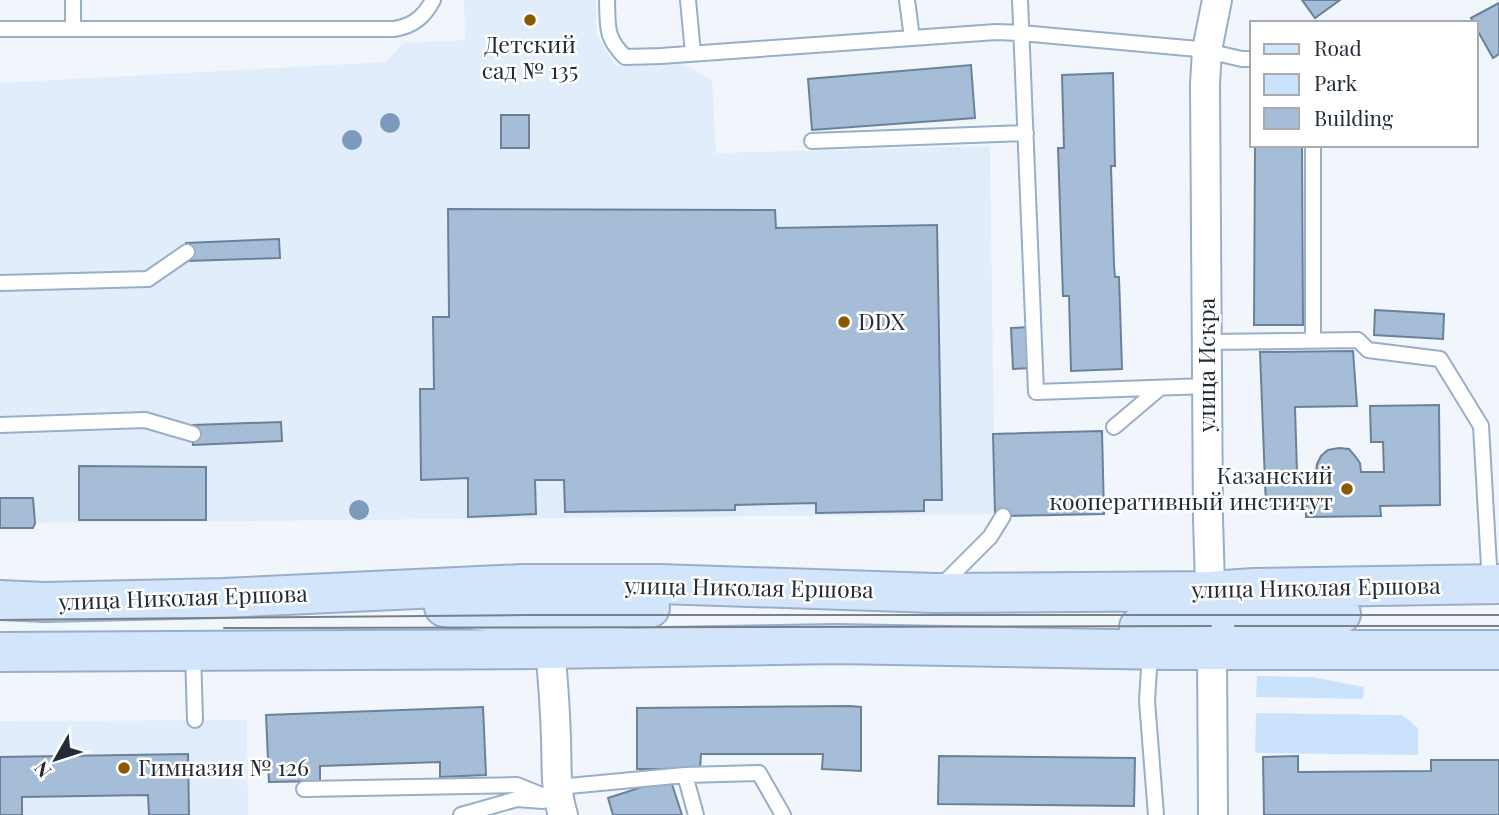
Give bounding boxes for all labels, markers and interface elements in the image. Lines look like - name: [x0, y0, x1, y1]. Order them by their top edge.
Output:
- marker: Детский сад № 135: [522, 12, 538, 28]
- legend: [1250, 21, 1478, 147]
- place label: Детский сад № 135: [482, 28, 578, 85]
- text: Road: [1314, 33, 1362, 61]
- text: Park: [1314, 68, 1358, 96]
- text: Building: [1314, 103, 1393, 131]
- street label: улица Искра: [1190, 297, 1221, 433]
- place label: DDX: [858, 305, 905, 336]
- marker: DDX: [836, 314, 852, 330]
- place label: Казанский кооперативный институт: [1049, 459, 1333, 516]
- marker: Казанский кооперативный институт: [1339, 481, 1355, 497]
- street label: улица Николая Ершова: [623, 569, 874, 604]
- street label: улица Николая Ершова: [1190, 569, 1441, 604]
- street label: улица Николая Ершова: [57, 577, 309, 616]
- north arrow: [21, 724, 91, 794]
- place label: Гимназия № 126: [138, 751, 309, 782]
- text: N: [27, 757, 56, 784]
- marker: Гимназия № 126: [116, 760, 132, 776]

